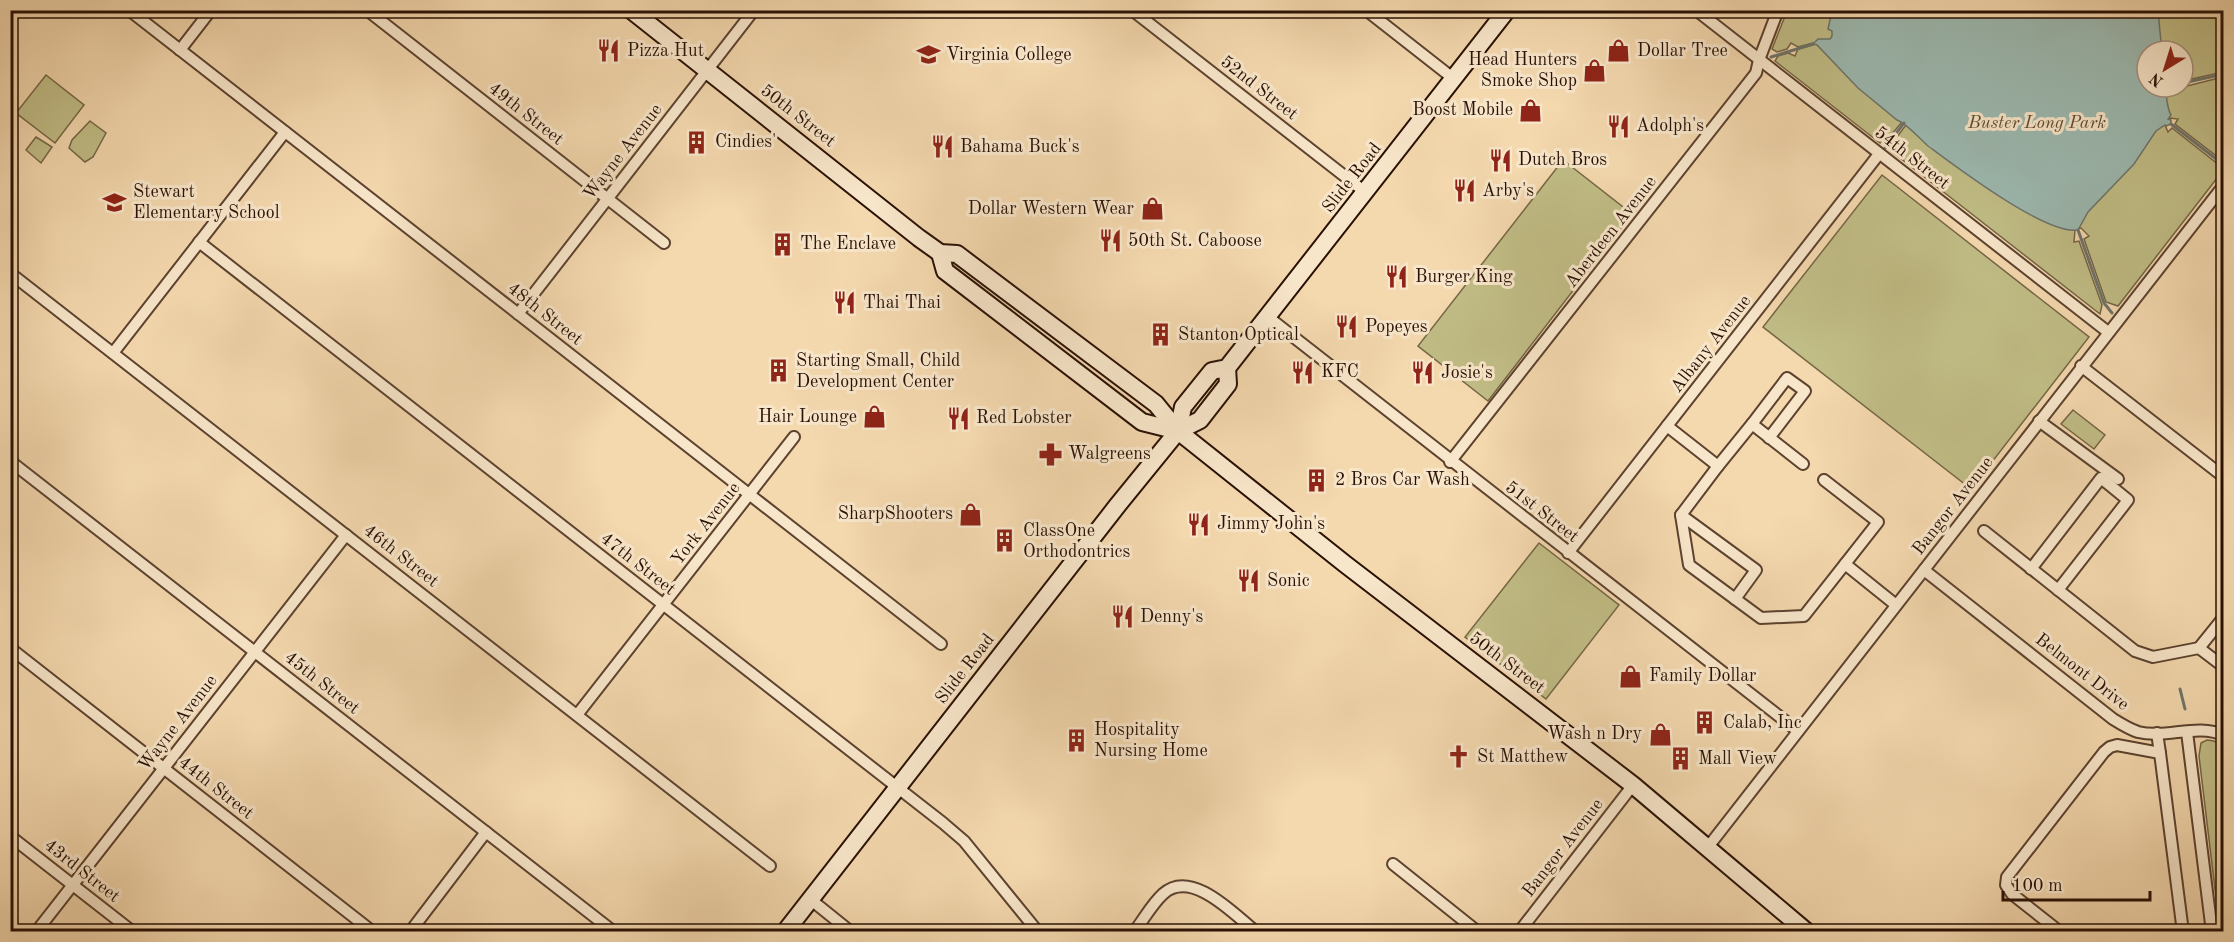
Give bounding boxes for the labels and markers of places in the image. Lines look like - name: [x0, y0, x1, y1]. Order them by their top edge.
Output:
- restaurant icon: Pizza Hut: [596, 38, 622, 64]
- shop icon: Dollar Tree: [1606, 38, 1632, 64]
- place label: Pizza Hut: [627, 42, 704, 60]
- school or university icon: Virginia College: [915, 42, 941, 68]
- place label: Dollar Tree: [1637, 42, 1728, 60]
- place label: Virginia College: [946, 46, 1071, 64]
- place label: Head Hunters Smoke Shop: [1468, 51, 1577, 90]
- shop icon: Head Hunters Smoke Shop: [1582, 57, 1608, 83]
- shop icon: Boost Mobile: [1518, 97, 1544, 123]
- place label: Boost Mobile: [1412, 101, 1513, 119]
- restaurant icon: Adolph's: [1605, 113, 1631, 139]
- place label: Adolph's: [1636, 117, 1704, 135]
- building icon: Cindies': [684, 129, 710, 155]
- place label: Cindies': [715, 133, 776, 151]
- restaurant icon: Bahama Buck's: [929, 134, 955, 160]
- place label: Bahama Buck's: [960, 138, 1080, 156]
- restaurant icon: Dutch Bros: [1487, 147, 1513, 173]
- place label: Dutch Bros: [1518, 151, 1607, 169]
- restaurant icon: Arby's: [1451, 178, 1477, 204]
- place label: Arby's: [1482, 182, 1534, 200]
- place label: Stewart Elementary School: [133, 183, 280, 222]
- school or university icon: Stewart Elementary School: [102, 189, 128, 215]
- shop icon: Dollar Western Wear: [1139, 196, 1165, 222]
- place label: Dollar Western Wear: [968, 200, 1135, 218]
- restaurant icon: 50th St. Caboose: [1097, 228, 1123, 254]
- building icon: The Enclave: [769, 231, 795, 257]
- place label: 50th St. Caboose: [1128, 232, 1262, 250]
- place label: The Enclave: [800, 235, 896, 253]
- restaurant icon: Burger King: [1384, 264, 1410, 290]
- place label: Burger King: [1415, 268, 1513, 286]
- restaurant icon: Thai Thai: [832, 290, 858, 316]
- place label: Thai Thai: [863, 294, 941, 312]
- restaurant icon: Popeyes: [1334, 314, 1360, 340]
- place label: Popeyes: [1365, 318, 1428, 336]
- building icon: Stanton Optical: [1147, 322, 1173, 348]
- place label: Stanton Optical: [1178, 326, 1299, 344]
- place label: Starting Small, Child Development Center: [796, 352, 960, 391]
- building icon: Starting Small, Child Development Center: [765, 358, 791, 384]
- restaurant icon: KFC: [1290, 359, 1316, 385]
- restaurant icon: Josie's: [1410, 360, 1436, 386]
- place label: KFC: [1321, 363, 1359, 381]
- place label: Josie's: [1441, 364, 1493, 382]
- shop icon: Hair Lounge: [862, 404, 888, 430]
- restaurant icon: Red Lobster: [945, 405, 971, 431]
- place label: Hair Lounge: [758, 408, 857, 426]
- place label: Red Lobster: [976, 409, 1072, 427]
- pharmacy icon: Walgreens: [1037, 441, 1063, 467]
- place label: Walgreens: [1068, 445, 1151, 463]
- building icon: 2 Bros Car Wash: [1304, 467, 1330, 493]
- place label: 2 Bros Car Wash: [1335, 471, 1470, 489]
- shop icon: SharpShooters: [958, 501, 984, 527]
- place label: SharpShooters: [838, 505, 953, 523]
- restaurant icon: Jimmy John's: [1186, 511, 1212, 537]
- place label: Jimmy John's: [1217, 515, 1325, 533]
- place label: ClassOne Orthodontrics: [1023, 522, 1130, 561]
- building icon: ClassOne Orthodontrics: [992, 528, 1018, 554]
- restaurant icon: Sonic: [1236, 568, 1262, 594]
- place label: Sonic: [1267, 572, 1310, 590]
- restaurant icon: Denny's: [1109, 604, 1135, 630]
- place label: Denny's: [1140, 608, 1204, 626]
- shop icon: Family Dollar: [1618, 663, 1644, 689]
- place label: Family Dollar: [1649, 667, 1757, 685]
- building icon: Calab, Inc: [1692, 710, 1718, 736]
- place label: Calab, Inc: [1723, 714, 1802, 732]
- place label: Hospitality Nursing Home: [1094, 721, 1208, 760]
- shop icon: Wash n Dry: [1647, 721, 1673, 747]
- place label: Wash n Dry: [1547, 725, 1642, 743]
- building icon: Hospitality Nursing Home: [1063, 727, 1089, 753]
- church icon: St Matthew: [1446, 744, 1472, 770]
- building icon: Mall View: [1667, 746, 1693, 772]
- place label: St Matthew: [1477, 748, 1568, 766]
- place label: Mall View: [1698, 750, 1777, 768]

